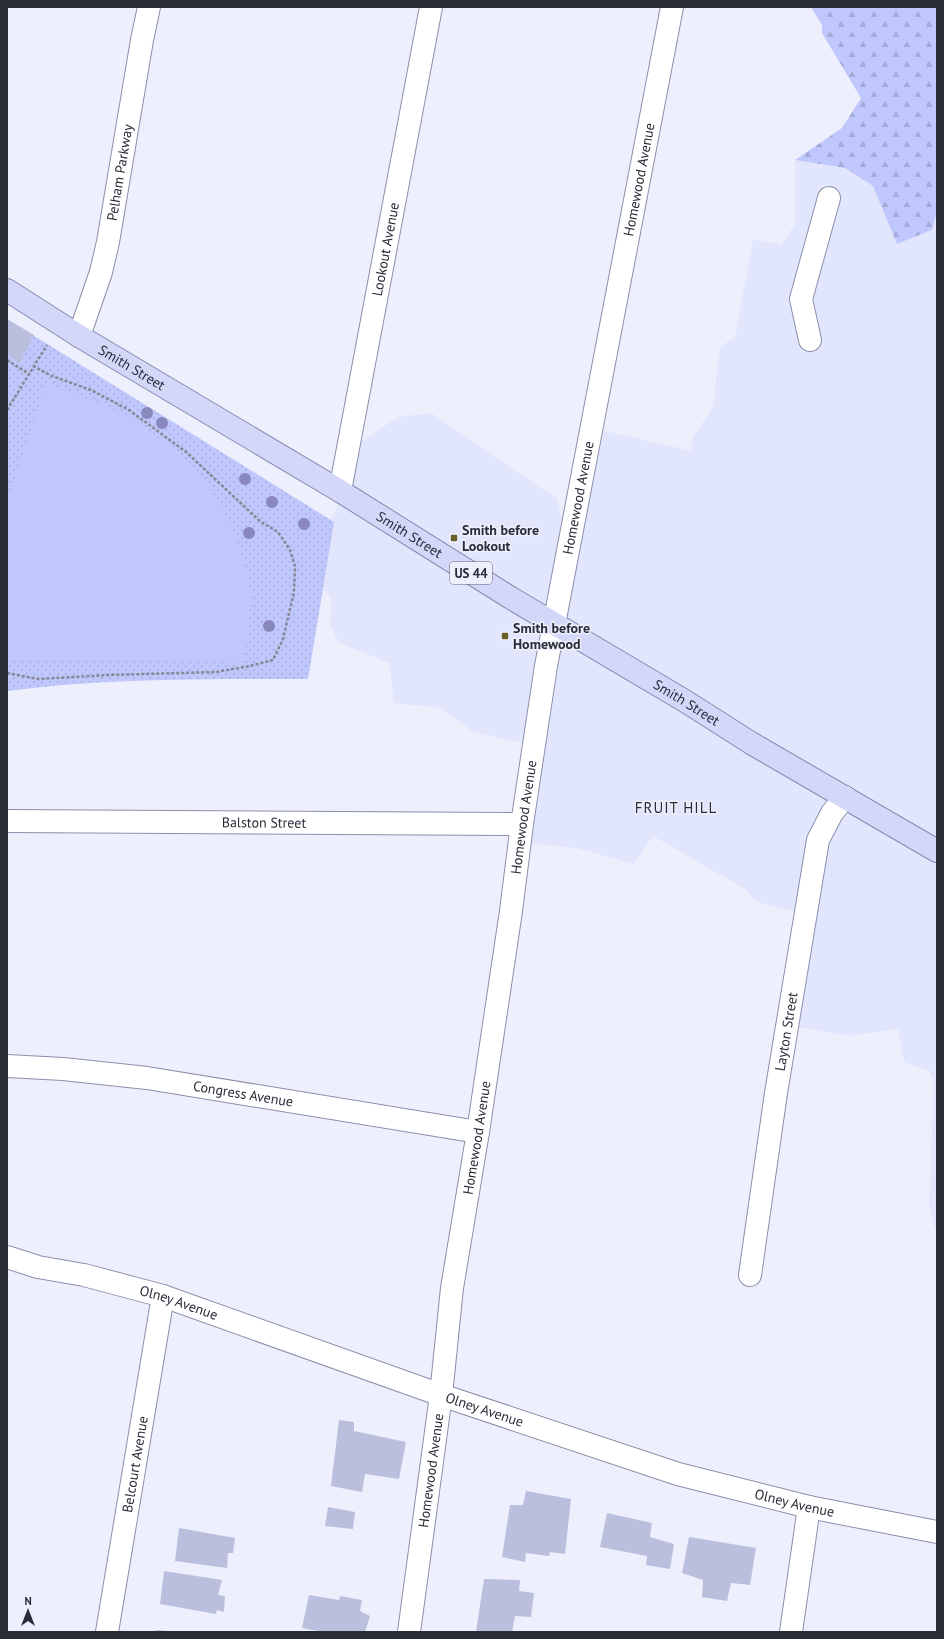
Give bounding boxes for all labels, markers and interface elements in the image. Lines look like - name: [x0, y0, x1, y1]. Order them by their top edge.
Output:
- street label: Homewood Avenue: [619, 121, 659, 238]
- street label: Pelham Parkway: [103, 122, 137, 222]
- street label: Lookout Avenue: [368, 201, 403, 298]
- street label: Smith Street: [95, 341, 169, 394]
- street label: Homewood Avenue: [559, 440, 598, 556]
- street label: Smith Street: [373, 507, 446, 562]
- place label: Smith before Lookout: [462, 521, 539, 555]
- marker: Smith before Lookout: [449, 533, 459, 543]
- road number: US 44: [450, 562, 492, 584]
- place label: Smith before Homewood: [513, 619, 590, 653]
- marker: Smith before Homewood: [500, 631, 510, 641]
- street label: Smith Street: [650, 675, 723, 730]
- street label: Homewood Avenue: [507, 759, 541, 875]
- district label: FRUIT HILL: [635, 798, 717, 817]
- street label: Balston Street: [222, 813, 307, 832]
- street label: Layton Street: [771, 991, 802, 1073]
- street label: Congress Avenue: [192, 1077, 294, 1111]
- street label: Homewood Avenue: [459, 1080, 495, 1196]
- street label: Olney Avenue: [138, 1281, 220, 1324]
- street label: Olney Avenue: [443, 1388, 526, 1431]
- street label: Homewood Avenue: [414, 1412, 447, 1529]
- street label: Belcourt Avenue: [118, 1415, 152, 1514]
- street label: Olney Avenue: [753, 1485, 836, 1521]
- north arrow: [8, 1591, 48, 1631]
- text: N: [24, 1594, 32, 1608]

